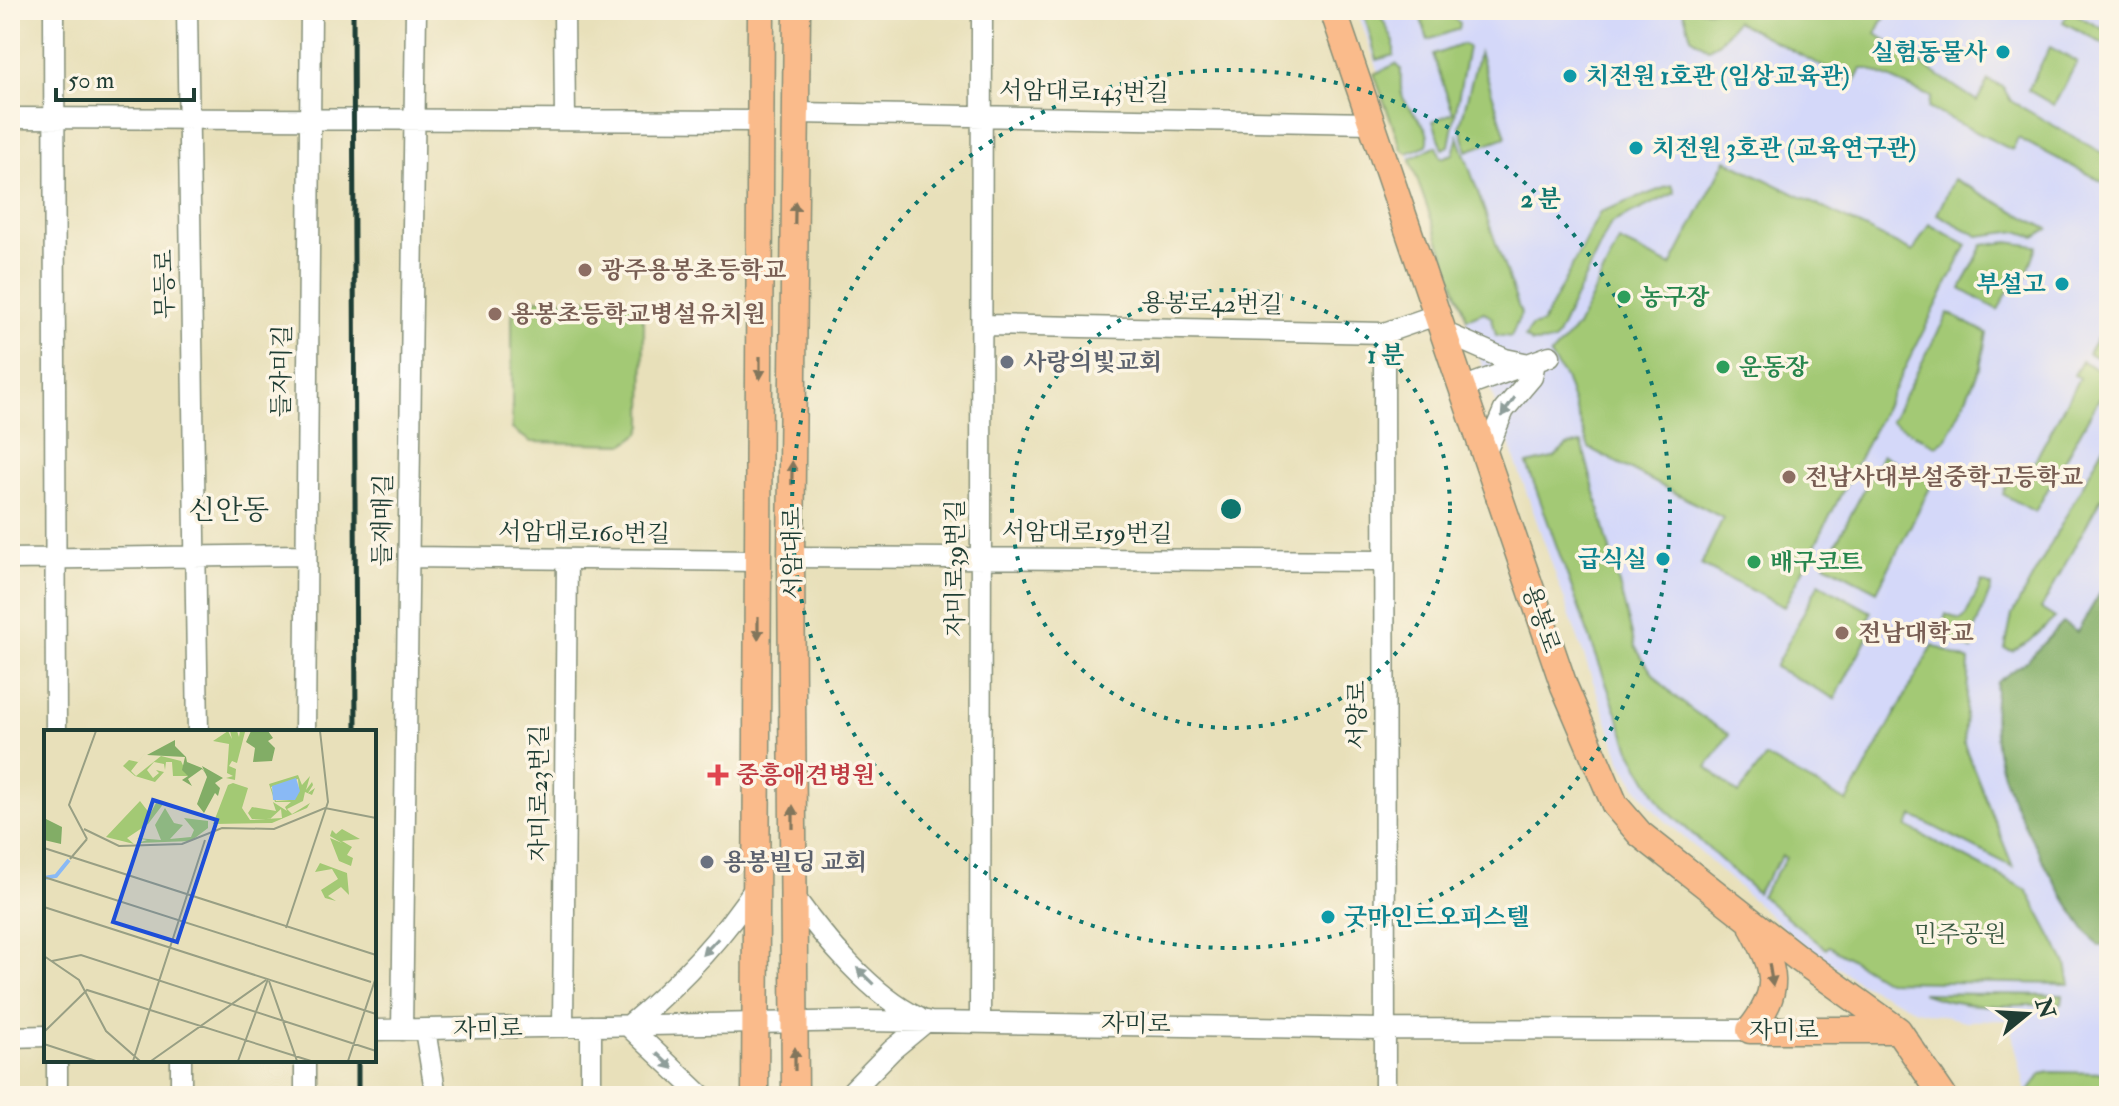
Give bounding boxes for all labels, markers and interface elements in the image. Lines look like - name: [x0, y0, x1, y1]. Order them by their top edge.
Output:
- place label: 실험동물사: [1871, 37, 1988, 68]
- marker: 실험동물사: [1994, 43, 2012, 61]
- scale bar: [56, 52, 194, 102]
- place label: 치전원 1호관 (임상교육관): [1586, 61, 1850, 92]
- text: 50 m: [68, 65, 115, 96]
- marker: 치전원 1호관 (임상교육관): [1561, 67, 1579, 85]
- street label: 서암대로143번길: [999, 75, 1169, 109]
- place label: 치전원 3호관 (교육연구관): [1652, 133, 1916, 164]
- marker: 치전원 3호관 (교육연구관): [1627, 139, 1645, 157]
- text: 2 분: [1521, 184, 1561, 215]
- one-way arrow: [789, 200, 801, 225]
- street label: 무등로: [149, 249, 181, 319]
- place label: 광주용봉초등학교: [601, 255, 786, 286]
- marker: 광주용봉초등학교: [576, 261, 594, 279]
- place label: 부설고: [1976, 269, 2046, 300]
- marker: 부설고: [2053, 275, 2071, 293]
- place label: 농구장: [1640, 282, 1710, 313]
- street label: 용봉로42번길: [1141, 287, 1283, 321]
- marker: 농구장: [1615, 288, 1633, 306]
- place label: 용봉초등학교병설유치원: [511, 299, 766, 330]
- marker: 용봉초등학교병설유치원: [486, 305, 504, 323]
- street label: 들자미길: [266, 324, 298, 418]
- text: 1 분: [1368, 340, 1404, 371]
- place label: 사랑의빛교회: [1023, 347, 1162, 378]
- place label: 운동장: [1739, 352, 1809, 383]
- marker: 사랑의빛교회: [998, 353, 1016, 371]
- one-way arrow: [754, 356, 766, 381]
- marker: 운동장: [1714, 358, 1732, 376]
- one-way arrow: [1501, 396, 1517, 417]
- one-way arrow: [786, 460, 798, 485]
- place label: 전남사대부설중학고등학교: [1805, 462, 2083, 493]
- marker: 전남사대부설중학고등학교: [1780, 468, 1798, 486]
- street label: 들재매길: [367, 473, 399, 567]
- district label: 신안동: [188, 493, 270, 528]
- centre of rings: [1217, 495, 1245, 523]
- street label: 자미로39번길: [940, 499, 971, 637]
- street label: 서암대로: [777, 507, 808, 599]
- street label: 서암대로160번길: [498, 516, 670, 550]
- street label: 서암대로159번길: [1002, 516, 1172, 550]
- place label: 급식실: [1577, 544, 1647, 575]
- place label: 배구코트: [1770, 547, 1863, 578]
- marker: 급식실: [1654, 550, 1672, 568]
- marker: 배구코트: [1745, 553, 1763, 571]
- street label: 용봉로: [1515, 581, 1567, 657]
- one-way arrow: [752, 616, 764, 641]
- place label: 전남대학교: [1858, 618, 1974, 649]
- marker: 전남대학교: [1833, 624, 1851, 642]
- street label: 서양로: [1342, 680, 1373, 750]
- street label: 자미로23번길: [524, 724, 555, 862]
- inset map: [44, 730, 376, 1062]
- place label: 중흥애견병원: [736, 760, 875, 791]
- marker: 중흥애견병원: [707, 764, 729, 786]
- one-way arrow: [787, 804, 799, 829]
- place label: 용봉빌딩 교회: [723, 847, 867, 878]
- marker: 용봉빌딩 교회: [698, 853, 716, 871]
- place label: 굿마인드오피스텔: [1344, 902, 1529, 933]
- marker: 굿마인드오피스텔: [1319, 908, 1337, 926]
- park label: 민주공원: [1914, 919, 2006, 950]
- one-way arrow: [702, 937, 720, 956]
- one-way arrow: [1765, 962, 1778, 987]
- one-way arrow: [856, 967, 875, 986]
- north arrow: [1987, 974, 2067, 1054]
- text: N: [2028, 993, 2062, 1022]
- street label: 자미로: [1101, 1008, 1171, 1040]
- street label: 자미로: [453, 1013, 523, 1045]
- street label: 자미로: [1749, 1015, 1819, 1046]
- one-way arrow: [789, 1046, 801, 1071]
- one-way arrow: [655, 1052, 674, 1070]

